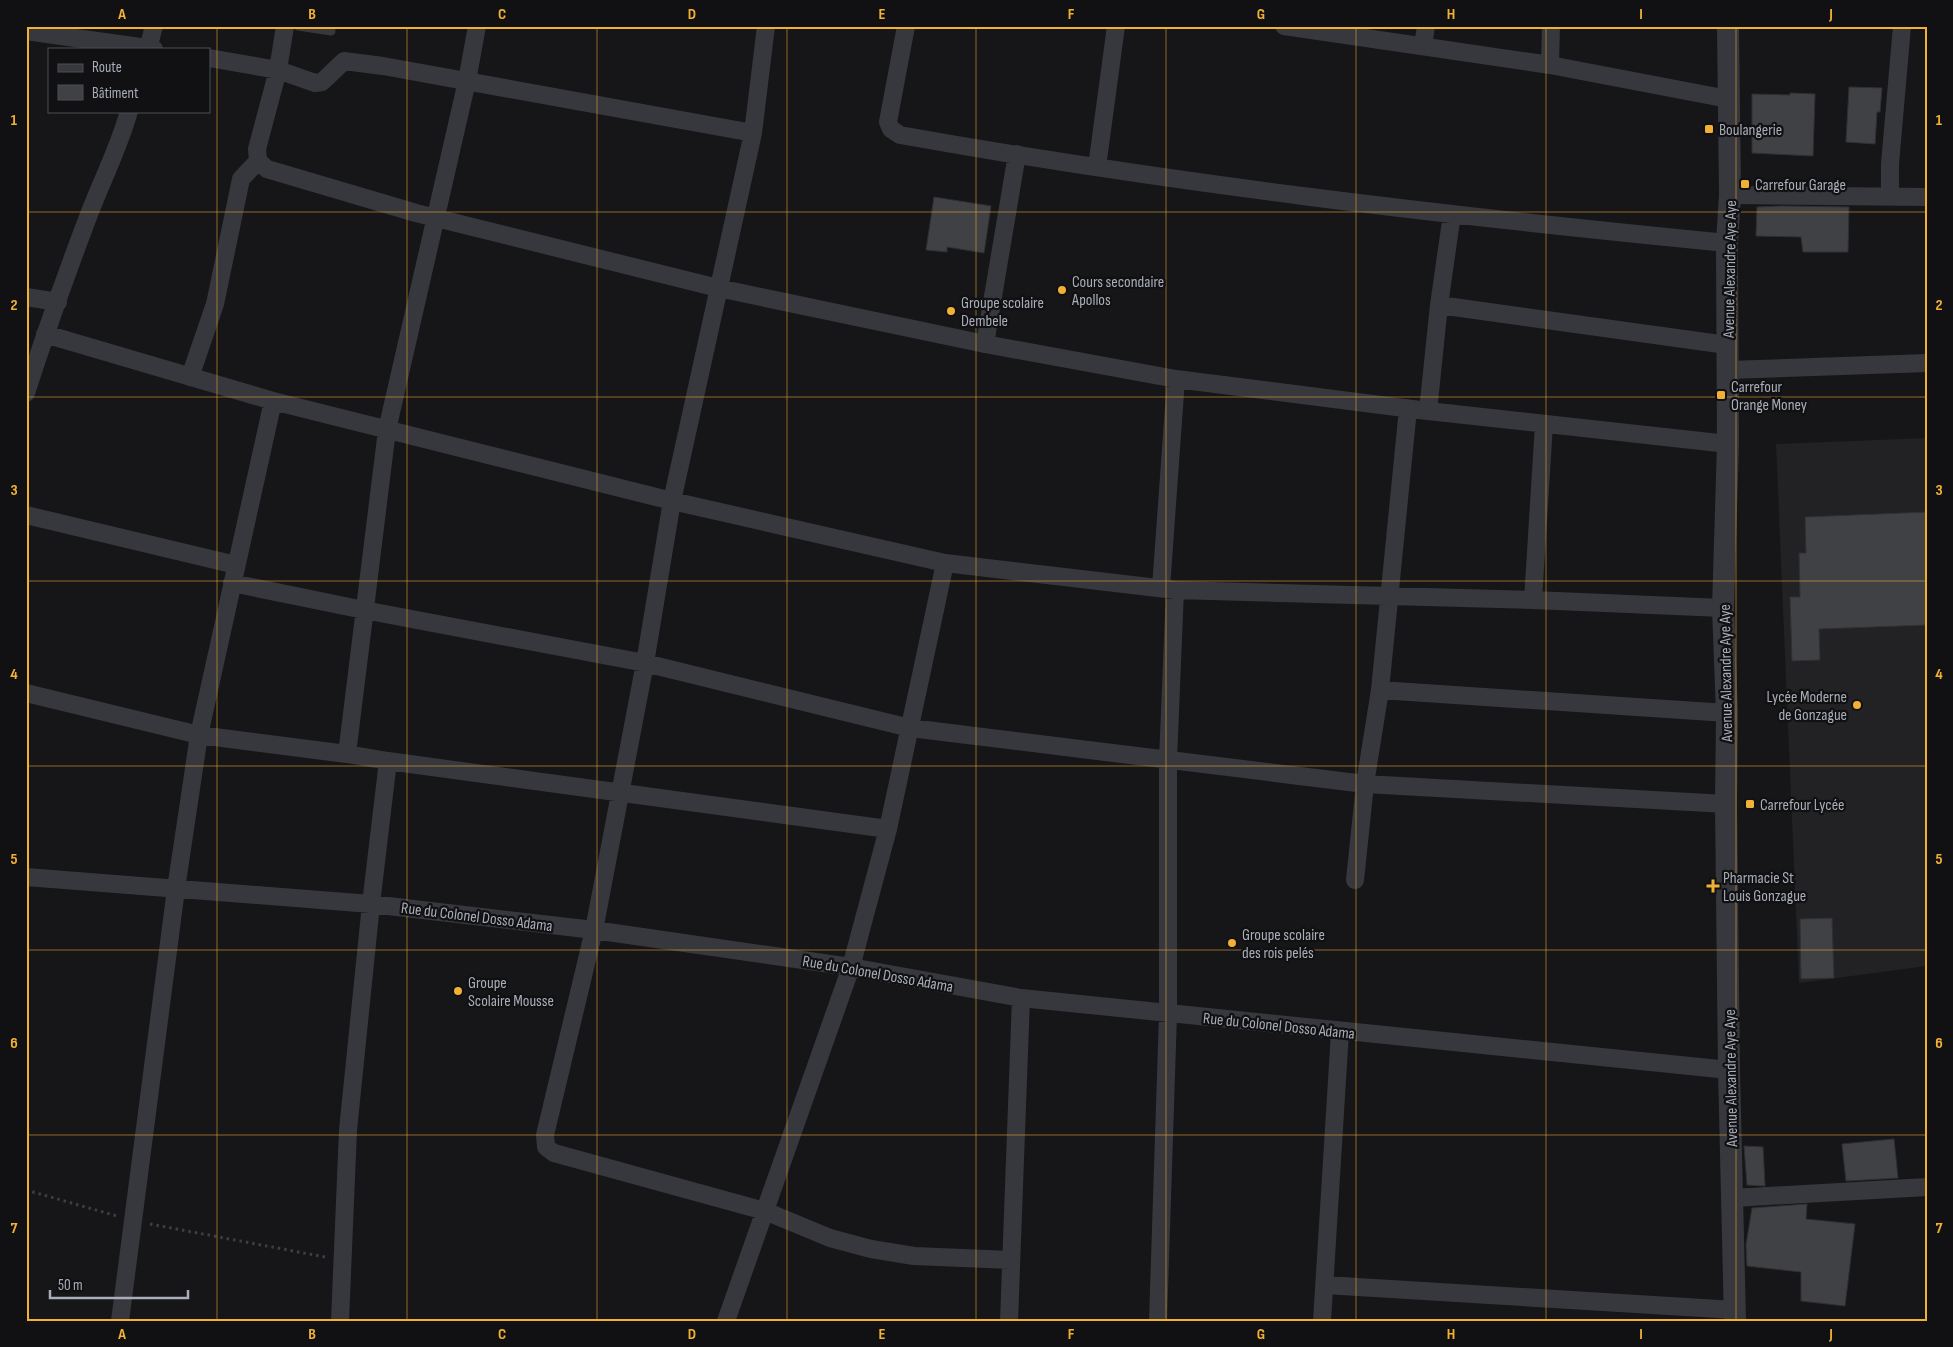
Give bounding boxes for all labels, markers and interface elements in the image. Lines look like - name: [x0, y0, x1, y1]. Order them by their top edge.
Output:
- text: A: [117, 5, 126, 24]
- text: B: [308, 5, 316, 24]
- text: C: [498, 5, 506, 24]
- text: D: [688, 5, 696, 24]
- text: E: [879, 5, 886, 24]
- text: F: [1068, 5, 1075, 24]
- text: G: [1257, 5, 1265, 24]
- text: H: [1447, 5, 1455, 24]
- text: I: [1639, 5, 1643, 24]
- text: J: [1828, 5, 1833, 24]
- legend: [48, 48, 210, 112]
- text: Route: [92, 58, 122, 77]
- text: Bâtiment: [92, 84, 139, 103]
- text: 1: [11, 111, 18, 130]
- text: 1: [1936, 111, 1943, 130]
- place label: Boulangerie: [1719, 121, 1782, 140]
- marker: Boulangerie: [1703, 123, 1715, 135]
- place label: Carrefour Garage: [1755, 176, 1846, 195]
- marker: Carrefour Garage: [1739, 178, 1751, 190]
- street label: Avenue Alexandre Aye Aye: [1720, 200, 1741, 339]
- place label: Cours secondaire Apollos: [1071, 273, 1164, 310]
- marker: Cours secondaire Apollos: [1056, 284, 1068, 296]
- place label: Groupe scolaire Dembele: [961, 294, 1044, 331]
- text: 2: [10, 296, 18, 315]
- text: 2: [1935, 296, 1943, 315]
- marker: Groupe scolaire Dembele: [945, 305, 957, 317]
- place label: Carrefour Orange Money: [1731, 378, 1807, 415]
- marker: Carrefour Orange Money: [1715, 389, 1727, 401]
- text: 3: [10, 481, 18, 500]
- text: 3: [1935, 481, 1943, 500]
- street label: Avenue Alexandre Aye Aye: [1716, 604, 1737, 743]
- text: 4: [10, 665, 18, 684]
- text: 4: [1935, 665, 1943, 684]
- place label: Lycée Moderne de Gonzague: [1767, 688, 1847, 725]
- marker: Lycée Moderne de Gonzague: [1851, 699, 1863, 711]
- place label: Carrefour Lycée: [1760, 796, 1845, 815]
- marker: Carrefour Lycée: [1744, 798, 1756, 810]
- text: 5: [10, 850, 18, 869]
- text: 5: [1935, 850, 1943, 869]
- place label: Pharmacie St Louis Gonzague: [1723, 869, 1806, 906]
- marker: Pharmacie St Louis Gonzague: [1707, 880, 1719, 892]
- street label: Rue du Colonel Dosso Adama: [400, 899, 554, 936]
- place label: Groupe scolaire des rois pelés: [1242, 926, 1325, 963]
- marker: Groupe scolaire des rois pelés: [1226, 937, 1238, 949]
- street label: Rue du Colonel Dosso Adama: [801, 952, 954, 997]
- place label: Groupe Scolaire Mousse: [468, 974, 554, 1011]
- marker: Groupe Scolaire Mousse: [452, 985, 464, 997]
- street label: Rue du Colonel Dosso Adama: [1202, 1009, 1356, 1044]
- street label: Avenue Alexandre Aye Aye: [1721, 1009, 1742, 1148]
- text: 6: [10, 1034, 18, 1053]
- text: 6: [1935, 1034, 1943, 1053]
- text: 7: [11, 1219, 18, 1238]
- text: 7: [1936, 1219, 1943, 1238]
- scale bar: [50, 1267, 188, 1299]
- text: 50 m: [58, 1276, 83, 1295]
- text: A: [117, 1325, 126, 1344]
- text: B: [308, 1325, 316, 1344]
- text: C: [498, 1325, 506, 1344]
- text: D: [688, 1325, 696, 1344]
- text: E: [879, 1325, 886, 1344]
- text: F: [1068, 1325, 1075, 1344]
- text: G: [1257, 1325, 1265, 1344]
- text: H: [1447, 1325, 1455, 1344]
- text: I: [1639, 1325, 1643, 1344]
- text: J: [1828, 1325, 1833, 1344]

